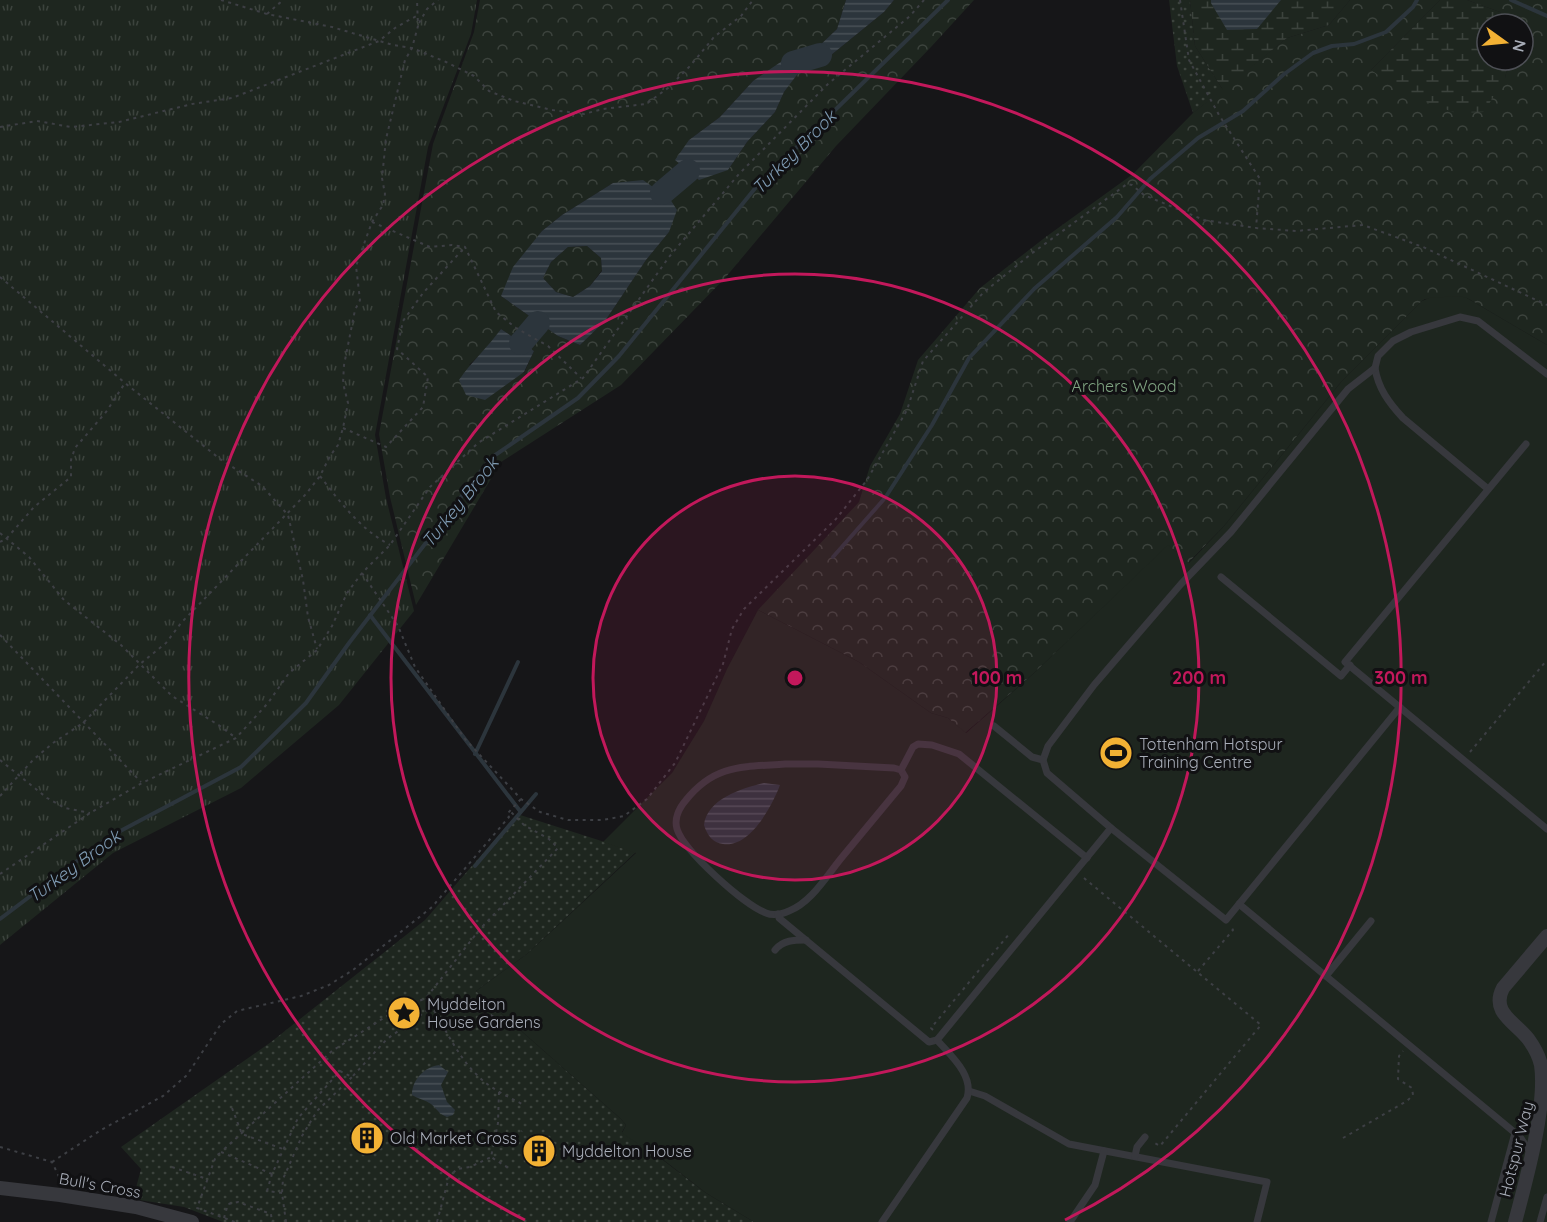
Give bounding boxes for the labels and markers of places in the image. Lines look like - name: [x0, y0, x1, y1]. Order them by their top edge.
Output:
- centre of rings: [785, 668, 805, 688]
- place label: Tottenham Hotspur Training Centre: [1139, 734, 1283, 772]
- sports icon: Tottenham Hotspur Training Centre: [1098, 735, 1134, 771]
- place label: Myddelton House Gardens: [427, 994, 541, 1032]
- place icon: Myddelton House Gardens: [386, 995, 422, 1031]
- building icon: Old Market Cross: [349, 1120, 385, 1156]
- place label: Old Market Cross: [390, 1128, 517, 1148]
- building icon: Myddelton House: [521, 1133, 557, 1169]
- place label: Myddelton House: [562, 1141, 692, 1161]

